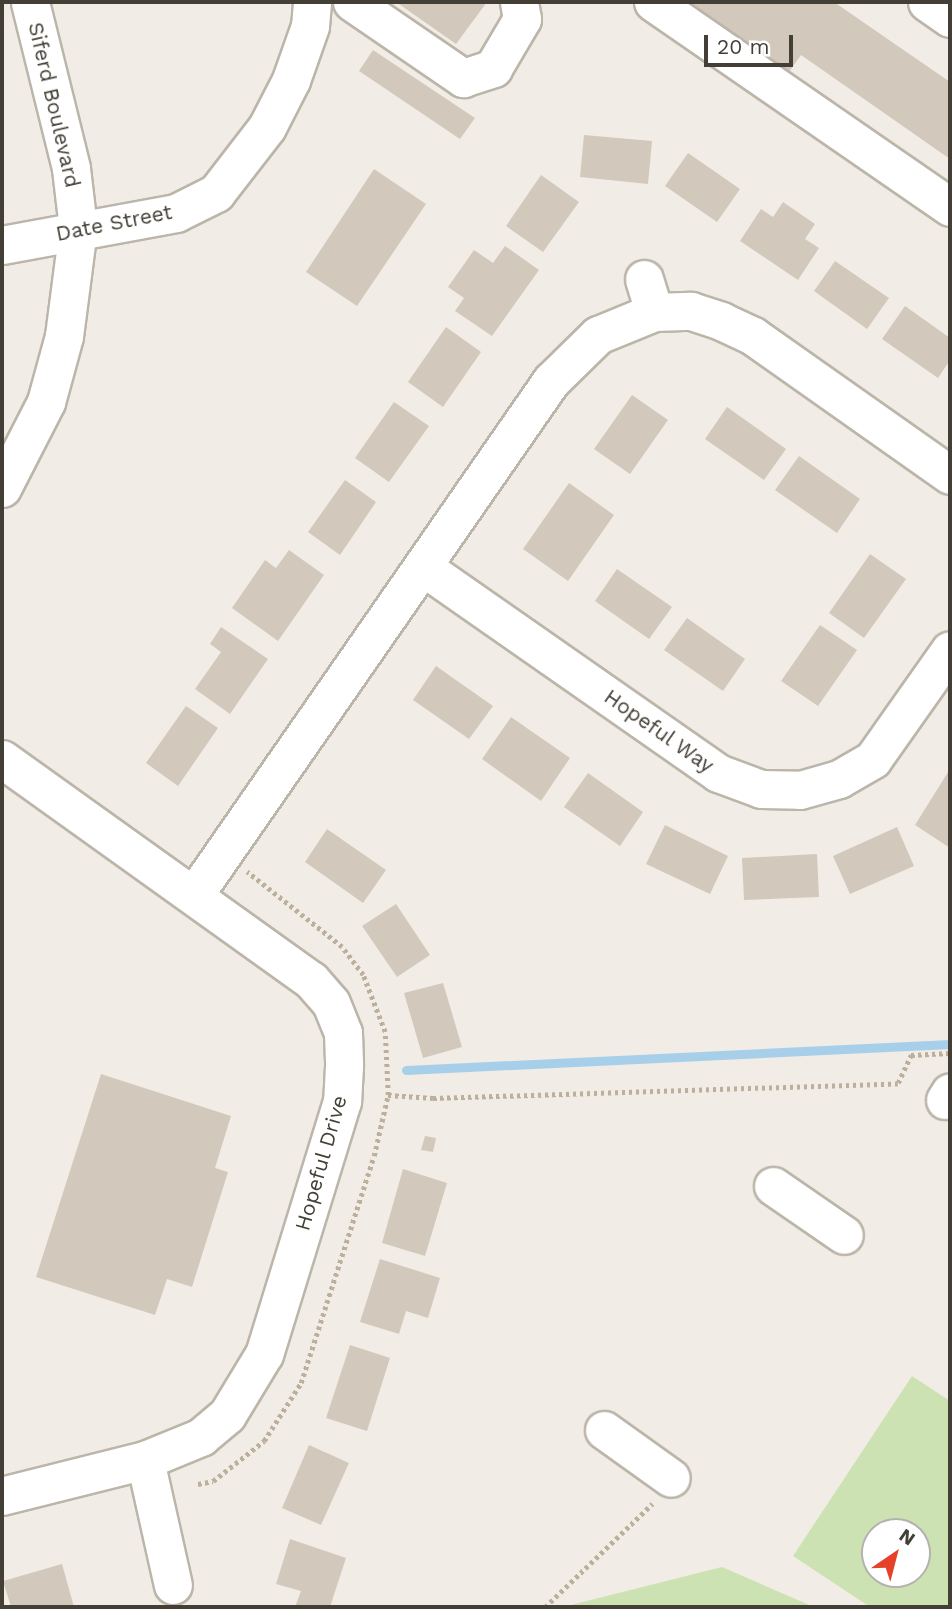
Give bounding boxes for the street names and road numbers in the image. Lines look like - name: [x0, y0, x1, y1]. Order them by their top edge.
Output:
- street label: Siferd Boulevard: [23, 20, 85, 190]
- street label: Date Street: [54, 199, 174, 247]
- street label: Hopeful Way: [599, 684, 719, 778]
- street label: Hopeful Drive: [290, 1092, 352, 1234]

